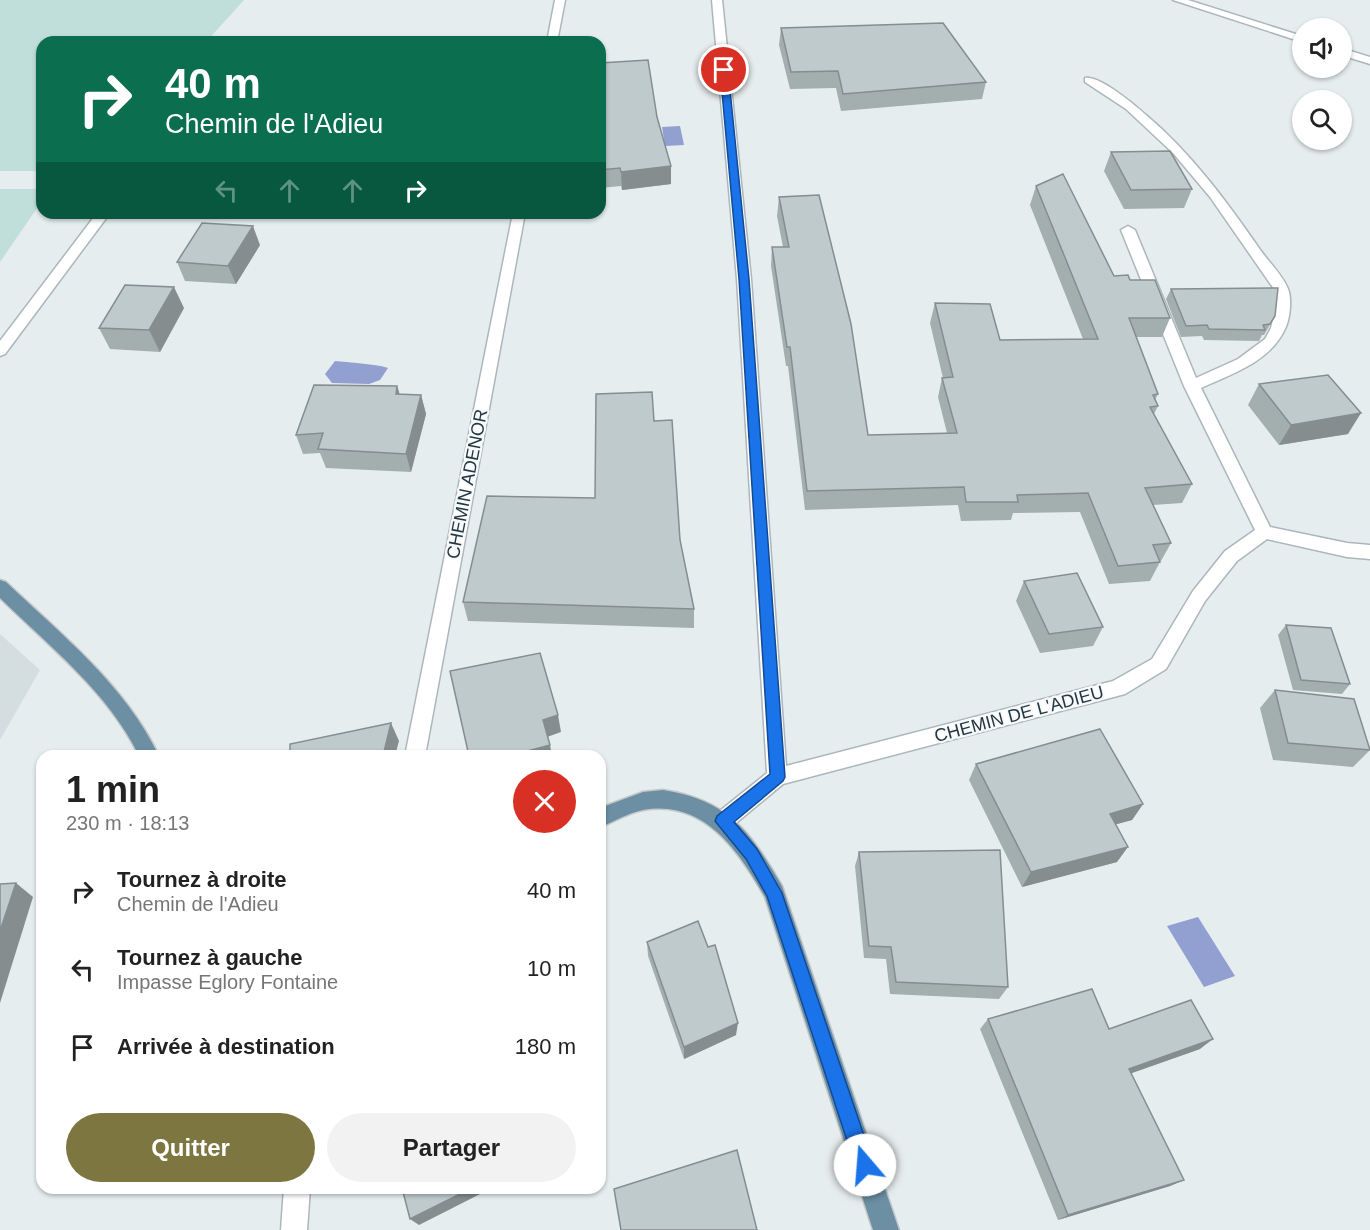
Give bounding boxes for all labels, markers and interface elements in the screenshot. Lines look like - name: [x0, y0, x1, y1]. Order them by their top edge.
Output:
- map controls: [1292, 18, 1352, 150]
- button: sound: [1292, 18, 1352, 78]
- pin: [698, 44, 749, 95]
- icon: arrive: [707, 53, 740, 86]
- icon: right: [66, 60, 144, 138]
- text: 40 m: [165, 60, 261, 107]
- button: search: [1292, 90, 1352, 150]
- text: Chemin de l'Adieu: [165, 109, 383, 139]
- icon: left: [210, 174, 243, 207]
- icon: ahead: [273, 174, 306, 207]
- icon: ahead: [336, 174, 369, 207]
- icon: right: [399, 174, 432, 207]
- street label: CHEMIN ADENOR: [443, 407, 491, 561]
- street label: CHEMIN DE L'ADIEU: [932, 682, 1106, 746]
- text: 1 min: [66, 769, 160, 810]
- button: close: [513, 770, 576, 833]
- text: 230 m · 18:13: [66, 812, 189, 834]
- text: Tournez à droite: [117, 867, 287, 892]
- icon: right: [66, 875, 99, 908]
- text: 40 m: [527, 878, 576, 903]
- text: Chemin de l'Adieu: [117, 893, 279, 915]
- text: Tournez à gauche: [117, 945, 302, 970]
- icon: left: [66, 953, 99, 986]
- text: 10 m: [527, 956, 576, 981]
- text: Impasse Eglory Fontaine: [117, 971, 338, 993]
- icon: arrive: [66, 1031, 99, 1064]
- text: Arrivée à destination: [117, 1034, 335, 1059]
- text: 180 m: [515, 1034, 576, 1059]
- button: Quitter: [66, 1113, 315, 1182]
- button: Partager: [327, 1113, 576, 1182]
- position arrow: [833, 1133, 897, 1197]

